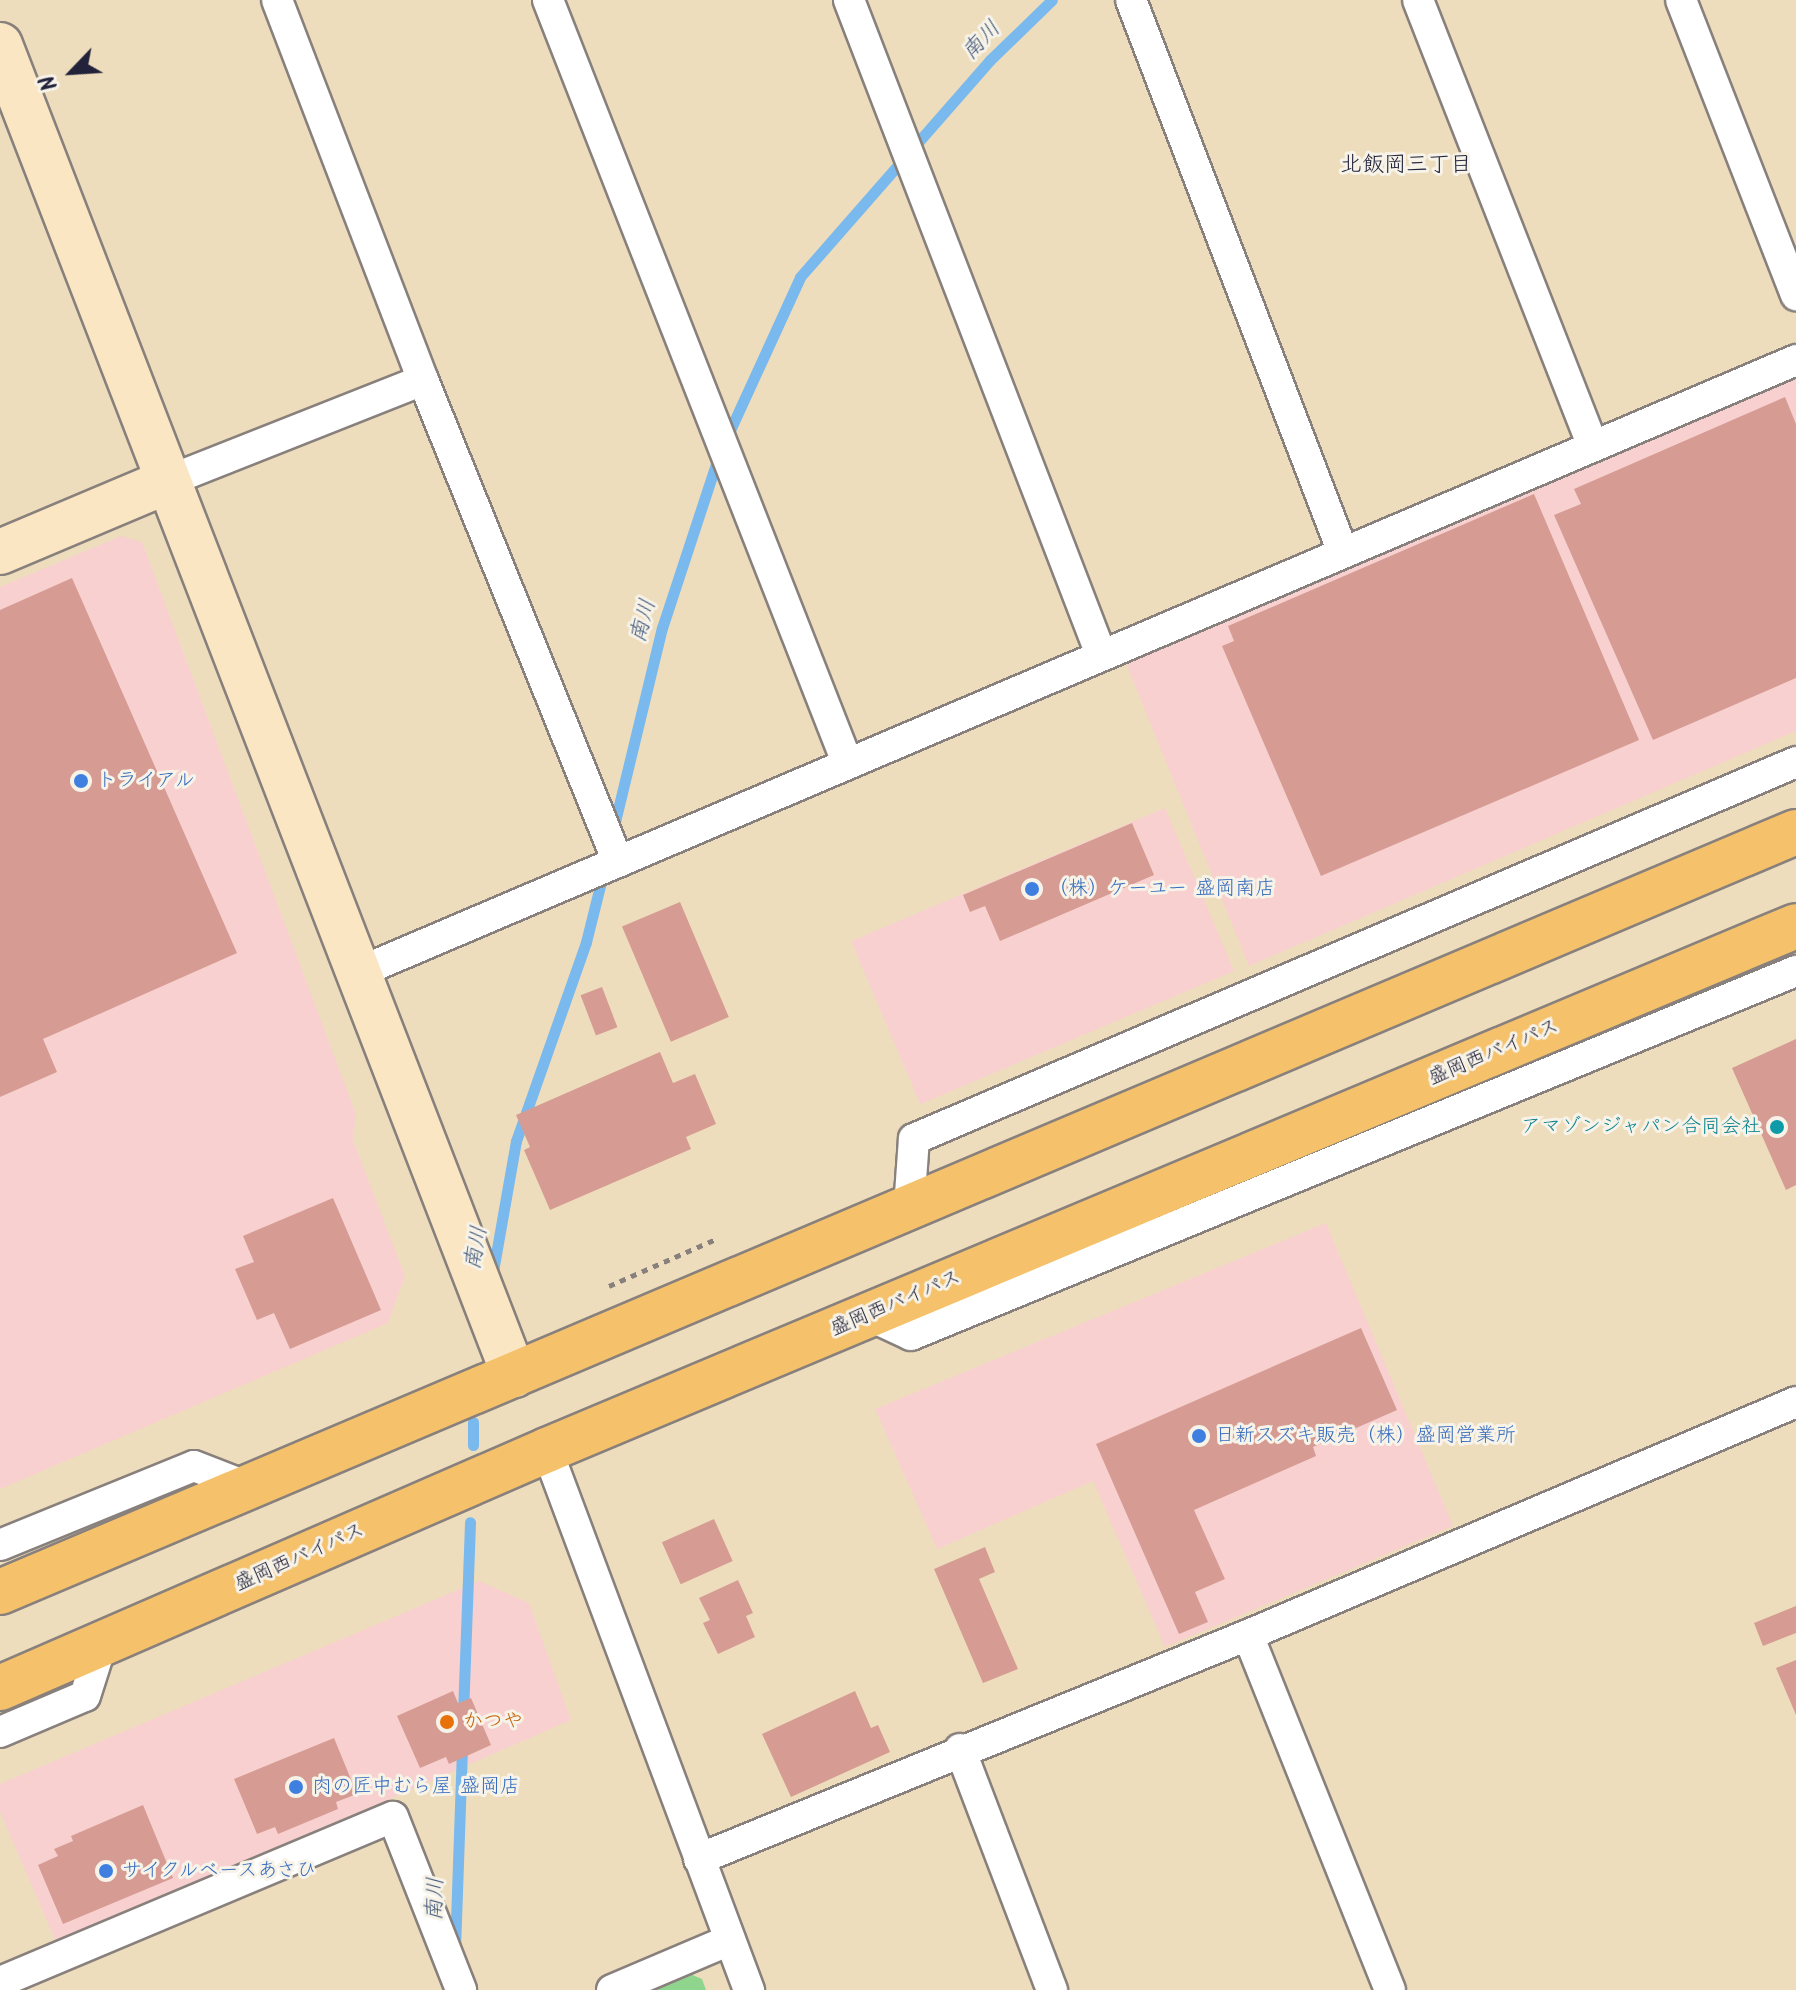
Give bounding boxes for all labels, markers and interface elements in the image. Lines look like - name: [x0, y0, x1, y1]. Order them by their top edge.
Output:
- water label: 南川: [957, 16, 1007, 66]
- north arrow: [32, 32, 112, 112]
- text: N: [31, 69, 69, 96]
- district label: 北飯岡三丁目: [1340, 153, 1472, 179]
- water label: 南川: [626, 596, 662, 646]
- place label: トライアル: [97, 769, 197, 793]
- marker: トライアル: [72, 772, 90, 790]
- place label: （株）ケーユー 盛岡南店: [1048, 877, 1275, 901]
- marker: （株）ケーユー 盛岡南店: [1023, 880, 1041, 898]
- street label: 盛岡西バイパス: [1425, 1015, 1563, 1091]
- place label: アマゾンジャパン合同会社: [1521, 1115, 1761, 1139]
- marker: アマゾンジャパン合同会社: [1768, 1118, 1786, 1136]
- water label: 南川: [460, 1224, 494, 1272]
- street label: 盛岡西バイパス: [827, 1266, 965, 1342]
- place label: 日新スズキ販売（株）盛岡営業所: [1215, 1424, 1515, 1448]
- marker: 日新スズキ販売（株）盛岡営業所: [1190, 1427, 1208, 1445]
- street label: 盛岡西バイパス: [231, 1519, 369, 1597]
- place label: かつや: [463, 1710, 523, 1734]
- marker: かつや: [438, 1713, 456, 1731]
- place label: 肉の匠中むら屋 盛岡店: [312, 1775, 520, 1799]
- marker: 肉の匠中むら屋 盛岡店: [287, 1778, 305, 1796]
- place label: サイクルベースあさひ: [122, 1859, 322, 1883]
- marker: サイクルベースあさひ: [97, 1862, 115, 1880]
- water label: 南川: [422, 1877, 450, 1921]

